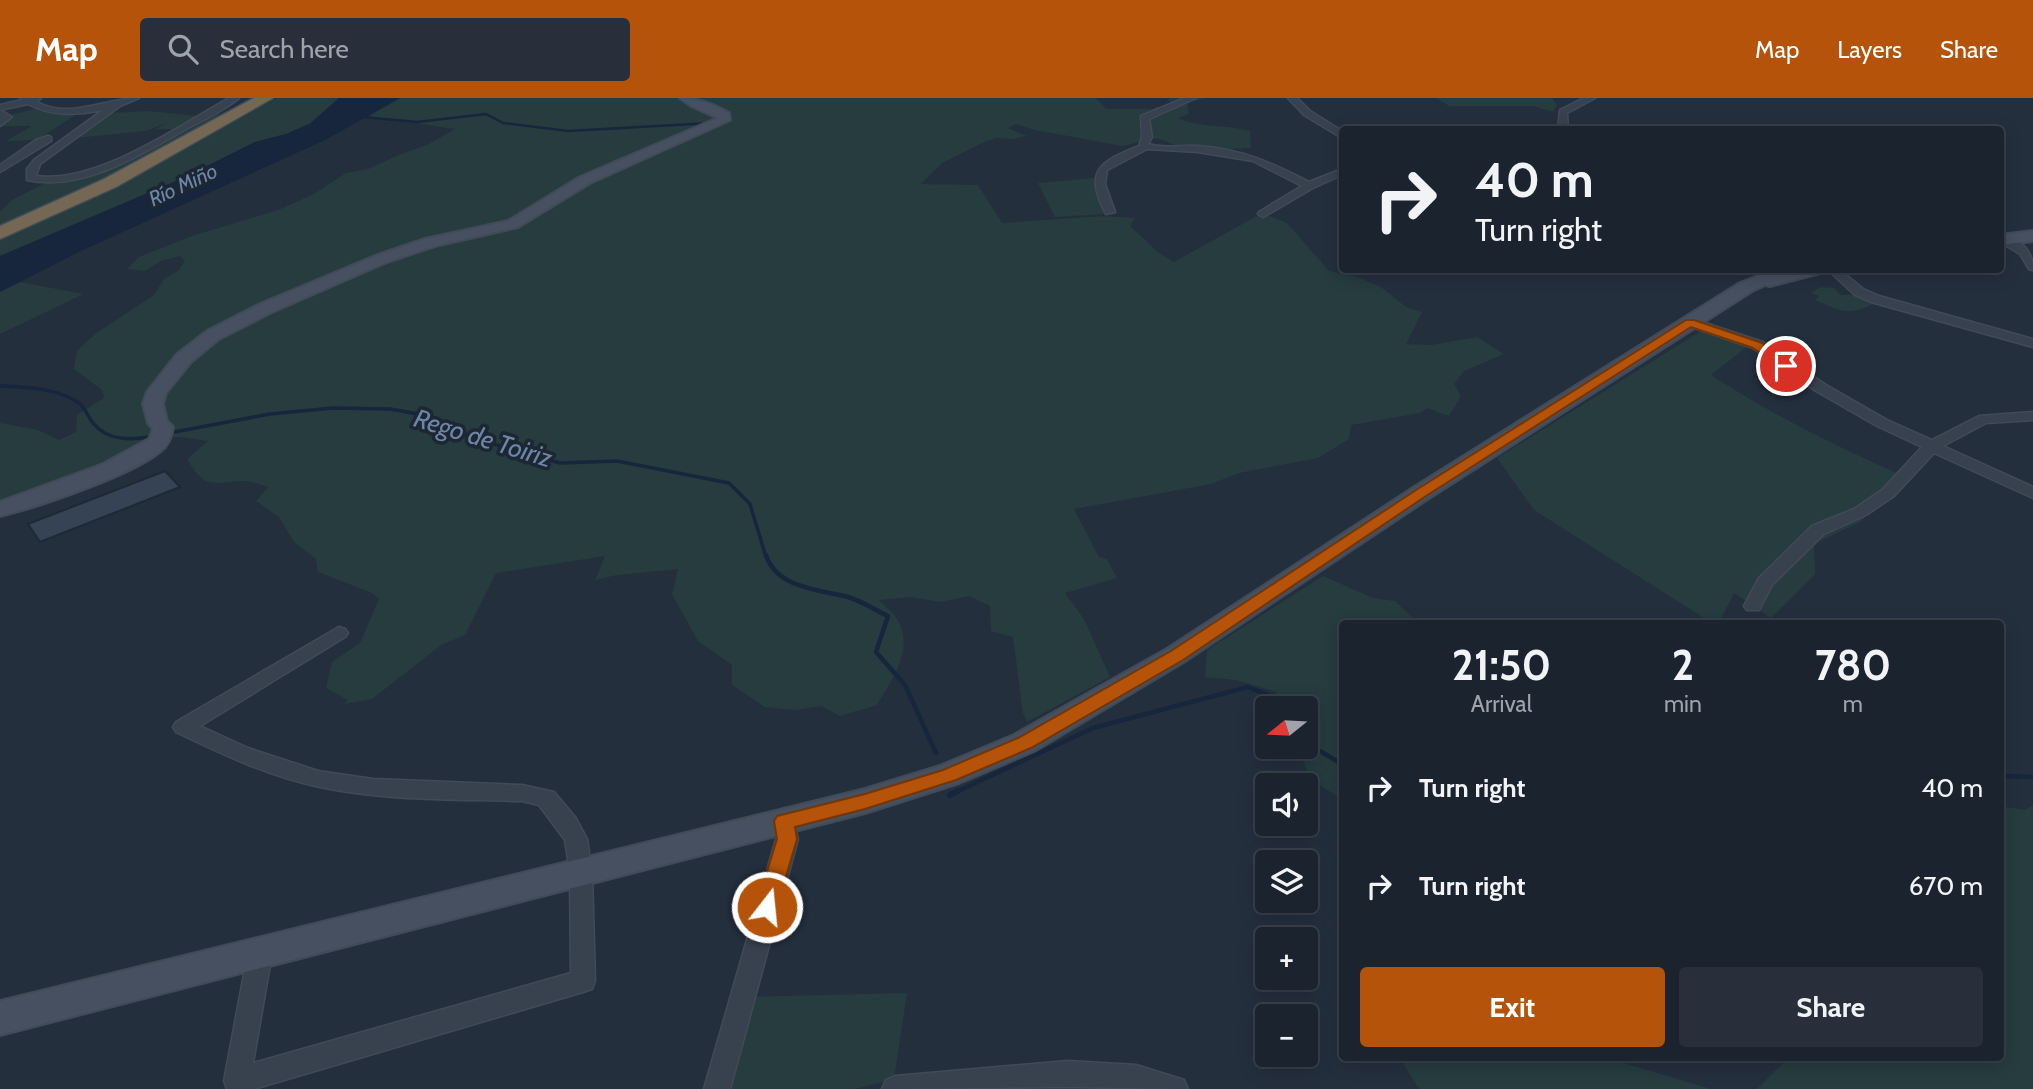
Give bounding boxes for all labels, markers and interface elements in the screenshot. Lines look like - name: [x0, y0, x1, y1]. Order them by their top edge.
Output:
- search box: [140, 18, 630, 81]
- text: Map: [35, 29, 98, 69]
- icon: search: [164, 30, 202, 68]
- text: Search here: [220, 33, 349, 65]
- text: Map: [1755, 35, 1799, 64]
- text: Layers: [1837, 35, 1902, 64]
- text: Share: [1940, 35, 1998, 64]
- text: 40 m: [1475, 150, 1594, 209]
- icon: right: [1360, 154, 1451, 245]
- water label: Río Miño: [144, 158, 221, 211]
- text: Turn right: [1475, 210, 1602, 249]
- pin: [1756, 336, 1816, 396]
- icon: arrive: [1767, 347, 1805, 385]
- water label: Rego de Toiriz: [410, 402, 557, 474]
- text: 21:50: [1452, 639, 1551, 691]
- text: 2: [1672, 639, 1694, 691]
- text: 780: [1815, 639, 1891, 691]
- text: Arrival: [1471, 690, 1532, 718]
- text: min: [1664, 690, 1702, 718]
- text: m: [1843, 690, 1863, 718]
- north arrow: [1255, 696, 1318, 760]
- map controls: [1255, 696, 1318, 1067]
- icon: right: [1360, 769, 1398, 807]
- text: Turn right: [1419, 772, 1525, 804]
- text: 40 m: [1921, 772, 1983, 804]
- button: sound: [1255, 773, 1318, 836]
- button: layers: [1255, 850, 1318, 913]
- icon: right: [1360, 867, 1398, 905]
- position arrow: [730, 870, 804, 944]
- text: Turn right: [1419, 870, 1525, 902]
- text: 670 m: [1909, 870, 1983, 902]
- button: +: [1255, 927, 1318, 990]
- button: Exit: [1360, 967, 1665, 1047]
- button: Share: [1679, 967, 1983, 1047]
- button: −: [1255, 1004, 1318, 1067]

